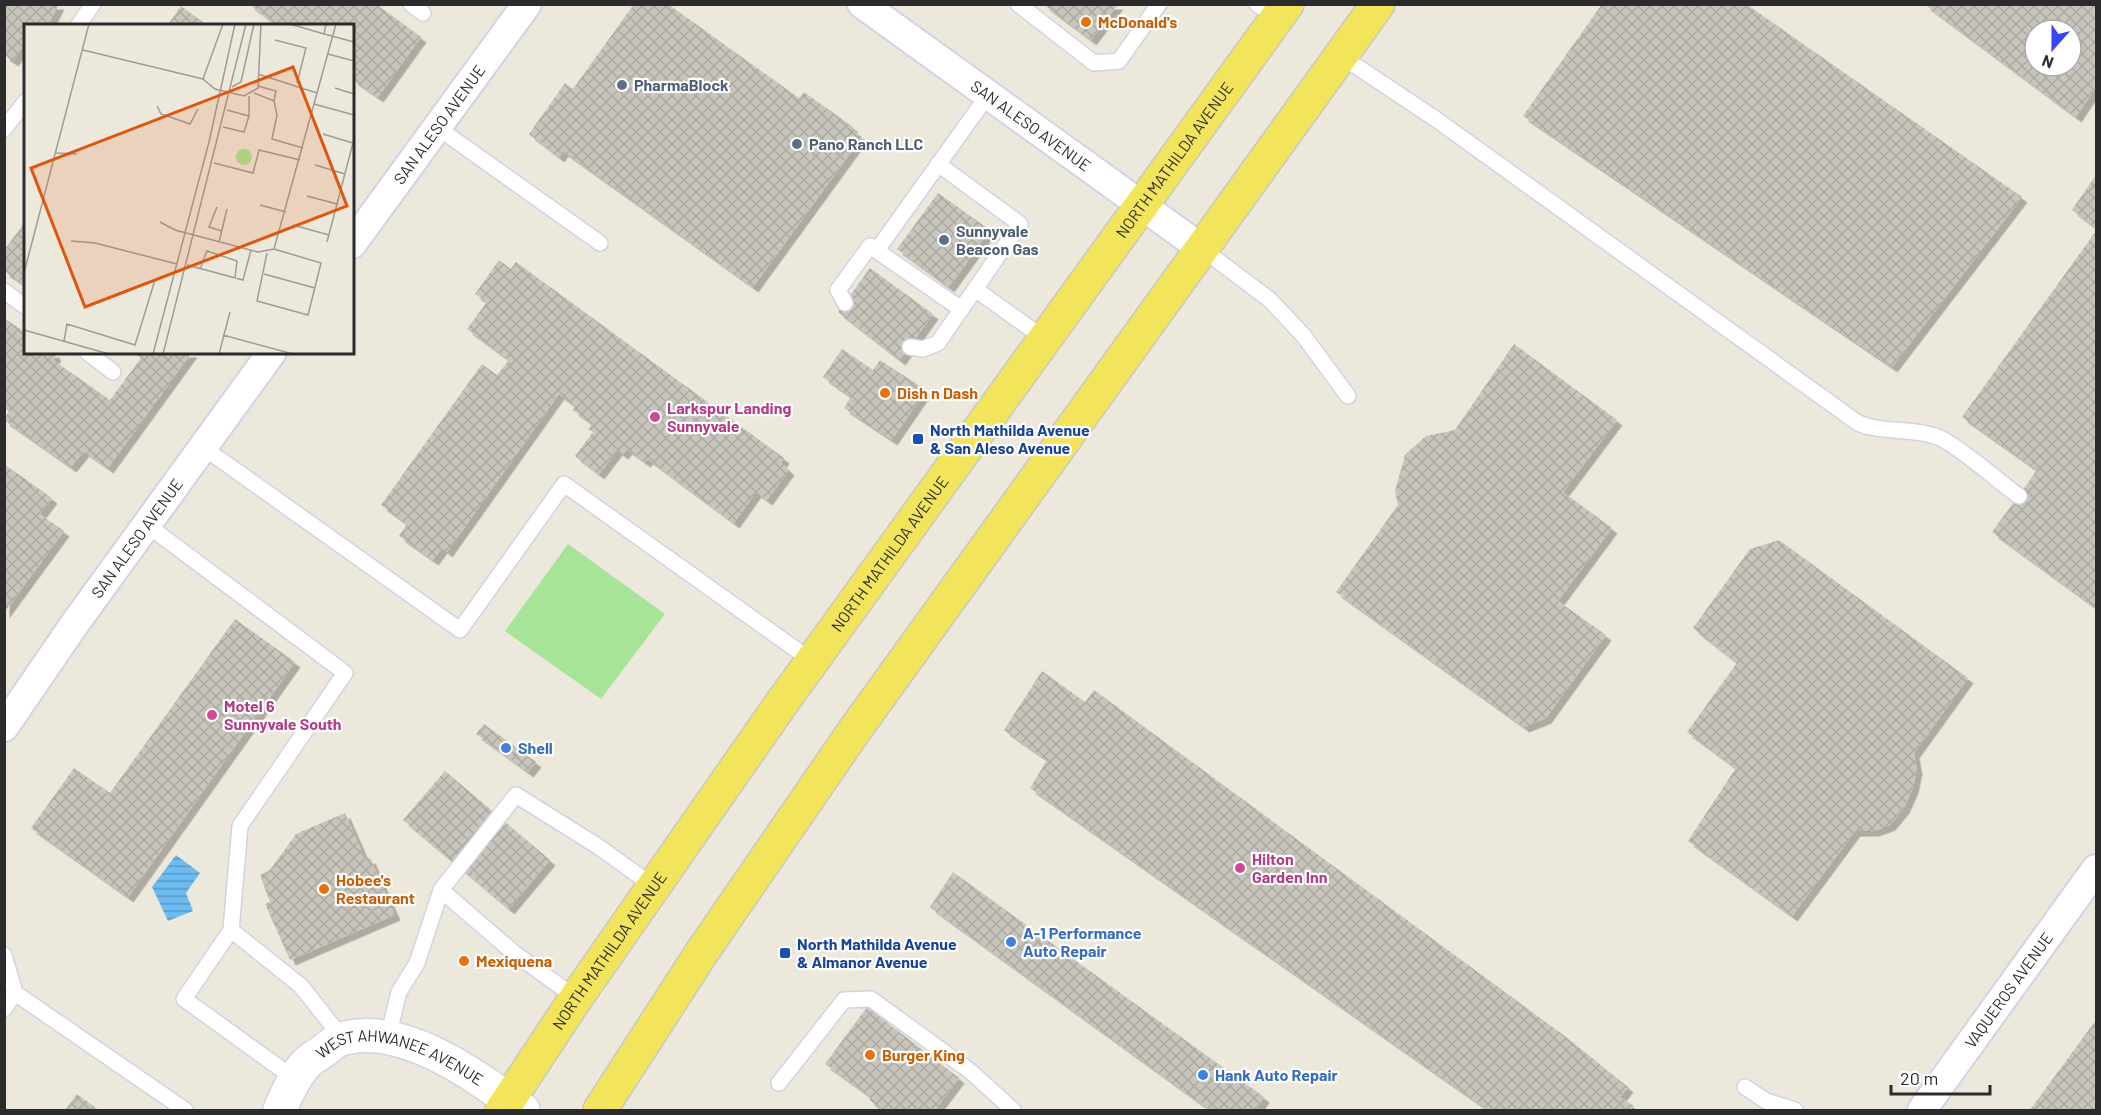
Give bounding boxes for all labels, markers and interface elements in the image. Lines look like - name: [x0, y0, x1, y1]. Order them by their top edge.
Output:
- place label: McDonald's: [1098, 12, 1177, 31]
- marker: McDonald's: [1079, 15, 1093, 29]
- north arrow: [2023, 18, 2083, 78]
- inset map: [24, 24, 354, 354]
- text: N: [2039, 52, 2056, 73]
- street label: SAN ALESO AVENUE: [389, 61, 489, 187]
- place label: PharmaBlock: [634, 75, 729, 94]
- street label: SAN ALESO AVENUE: [968, 76, 1095, 175]
- marker: PharmaBlock: [615, 78, 629, 92]
- street label: NORTH MATHILDA AVENUE: [1111, 78, 1237, 241]
- place label: Pano Ranch LLC: [809, 134, 923, 153]
- marker: Pano Ranch LLC: [790, 137, 804, 151]
- place label: Sunnyvale Beacon Gas: [956, 221, 1039, 258]
- marker: Sunnyvale Beacon Gas: [937, 233, 951, 247]
- place label: Dish n Dash: [897, 383, 978, 402]
- marker: Dish n Dash: [878, 386, 892, 400]
- place label: Larkspur Landing Sunnyvale: [667, 398, 791, 435]
- marker: Larkspur Landing Sunnyvale: [648, 410, 662, 424]
- place label: North Mathilda Avenue & San Aleso Avenue: [930, 420, 1090, 457]
- marker: North Mathilda Avenue & San Aleso Avenue: [911, 432, 925, 446]
- street label: NORTH MATHILDA AVENUE: [827, 472, 952, 635]
- street label: SAN ALESO AVENUE: [87, 474, 186, 601]
- place label: Motel 6 Sunnyvale South: [224, 696, 342, 733]
- marker: Motel 6 Sunnyvale South: [205, 708, 219, 722]
- place label: Shell: [518, 738, 553, 757]
- marker: Shell: [499, 741, 513, 755]
- place label: Hilton Garden Inn: [1252, 849, 1328, 886]
- marker: Hilton Garden Inn: [1233, 861, 1247, 875]
- street label: NORTH MATHILDA AVENUE: [548, 868, 670, 1033]
- place label: Hobee's Restaurant: [336, 870, 415, 907]
- marker: Hobee's Restaurant: [317, 882, 331, 896]
- place label: A-1 Performance Auto Repair: [1023, 923, 1142, 960]
- street label: VAQUEROS AVENUE: [1960, 928, 2056, 1051]
- place label: North Mathilda Avenue & Almanor Avenue: [797, 934, 957, 971]
- marker: A-1 Performance Auto Repair: [1004, 935, 1018, 949]
- marker: North Mathilda Avenue & Almanor Avenue: [778, 946, 792, 960]
- place label: Mexiquena: [476, 951, 552, 970]
- marker: Mexiquena: [457, 954, 471, 968]
- street label: WEST AHWANEE AVENUE: [312, 1025, 487, 1089]
- place label: Burger King: [882, 1045, 965, 1064]
- marker: Burger King: [863, 1048, 877, 1062]
- scale bar: [1891, 1058, 1990, 1096]
- place label: Hank Auto Repair: [1215, 1065, 1338, 1084]
- text: 20 m: [1900, 1067, 1938, 1089]
- marker: Hank Auto Repair: [1196, 1068, 1210, 1082]

